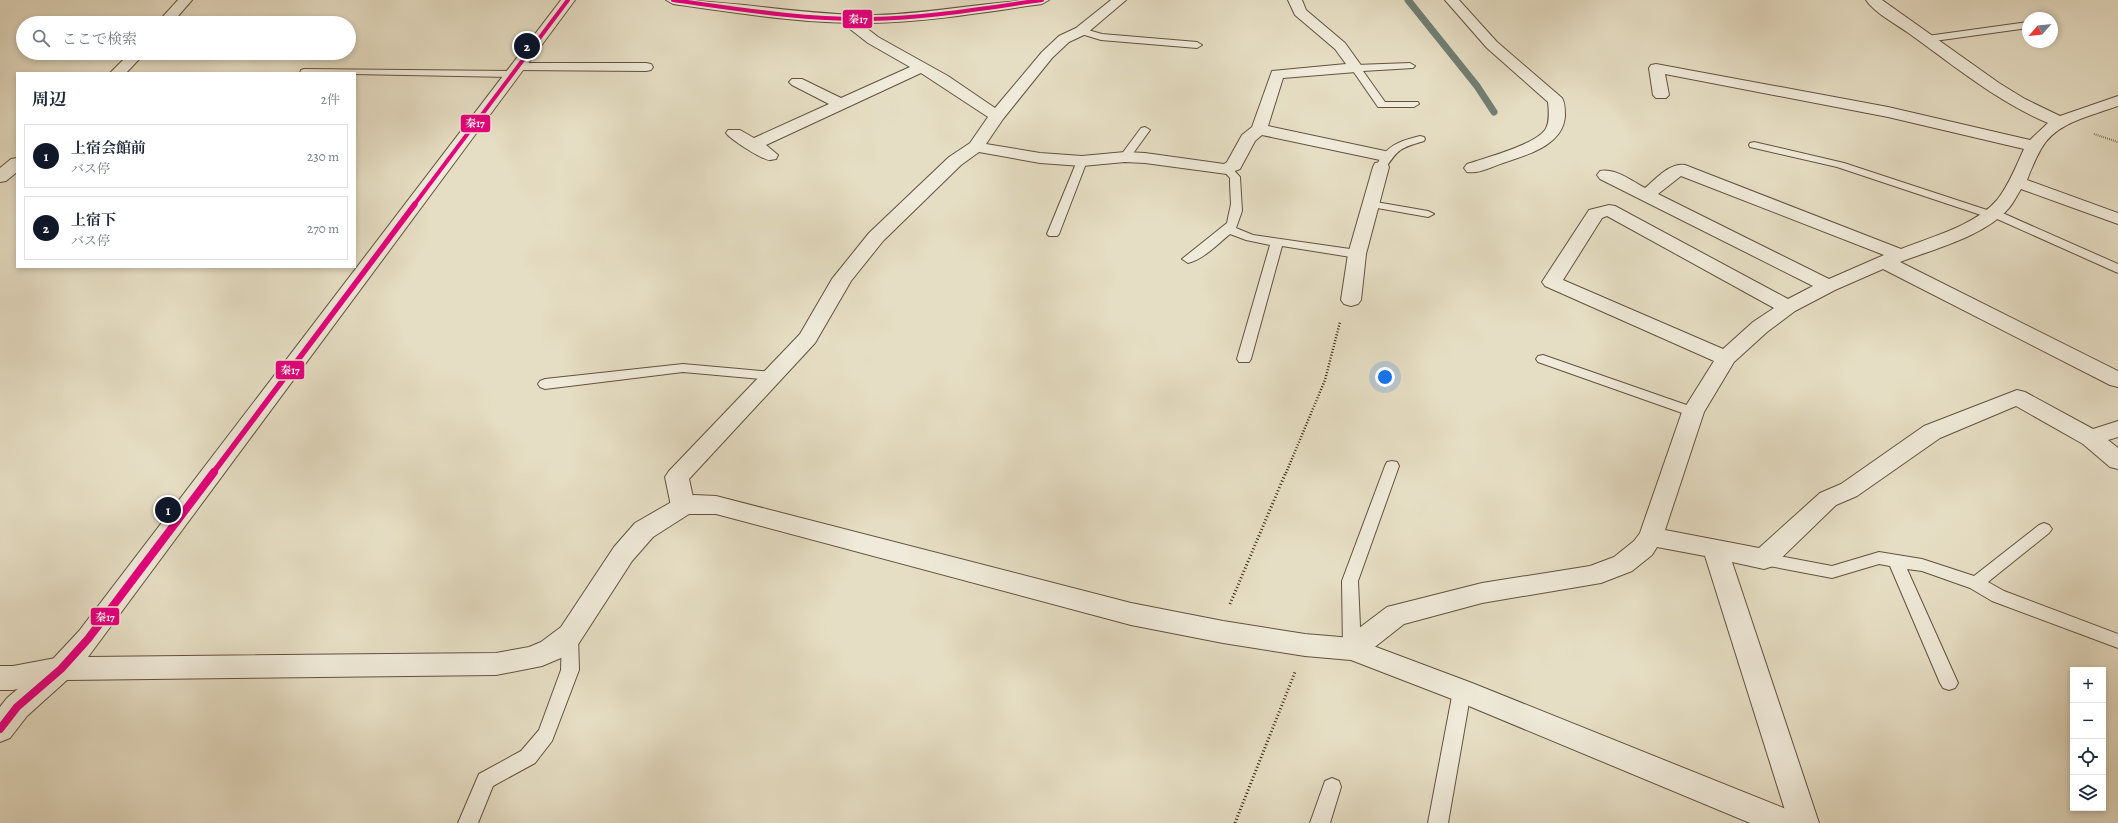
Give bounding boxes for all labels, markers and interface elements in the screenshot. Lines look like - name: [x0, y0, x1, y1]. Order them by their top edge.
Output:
- line badge: 秦17: [842, 9, 873, 29]
- text: 秦17: [848, 12, 868, 27]
- north arrow: [2022, 12, 2058, 48]
- search box: [16, 16, 356, 60]
- icon: search: [30, 27, 52, 49]
- text: ここで検索: [62, 29, 137, 49]
- pin: 2: [514, 31, 540, 61]
- text: 周辺: [32, 88, 66, 111]
- text: 2件: [321, 91, 340, 108]
- line badge: 秦17: [460, 114, 491, 133]
- text: 秦17: [465, 116, 485, 131]
- text: 上宿会館前: [71, 138, 146, 158]
- text: 1: [44, 148, 48, 165]
- text: 230 m: [307, 148, 339, 165]
- text: バス停: [71, 160, 110, 177]
- text: 上宿下: [71, 210, 116, 230]
- text: 2: [43, 220, 49, 237]
- text: 270 m: [307, 220, 339, 237]
- text: バス停: [71, 232, 110, 249]
- line badge: 秦17: [275, 360, 305, 380]
- text: 秦17: [280, 363, 300, 378]
- your location: [1375, 367, 1395, 387]
- pin: 1: [155, 495, 181, 525]
- line badge: 秦17: [90, 607, 120, 626]
- text: 秦17: [95, 610, 115, 625]
- map controls: [2070, 667, 2106, 811]
- button: +: [2070, 667, 2106, 703]
- button: −: [2070, 703, 2106, 739]
- button: locate: [2070, 739, 2106, 775]
- button: layers: [2070, 775, 2106, 811]

